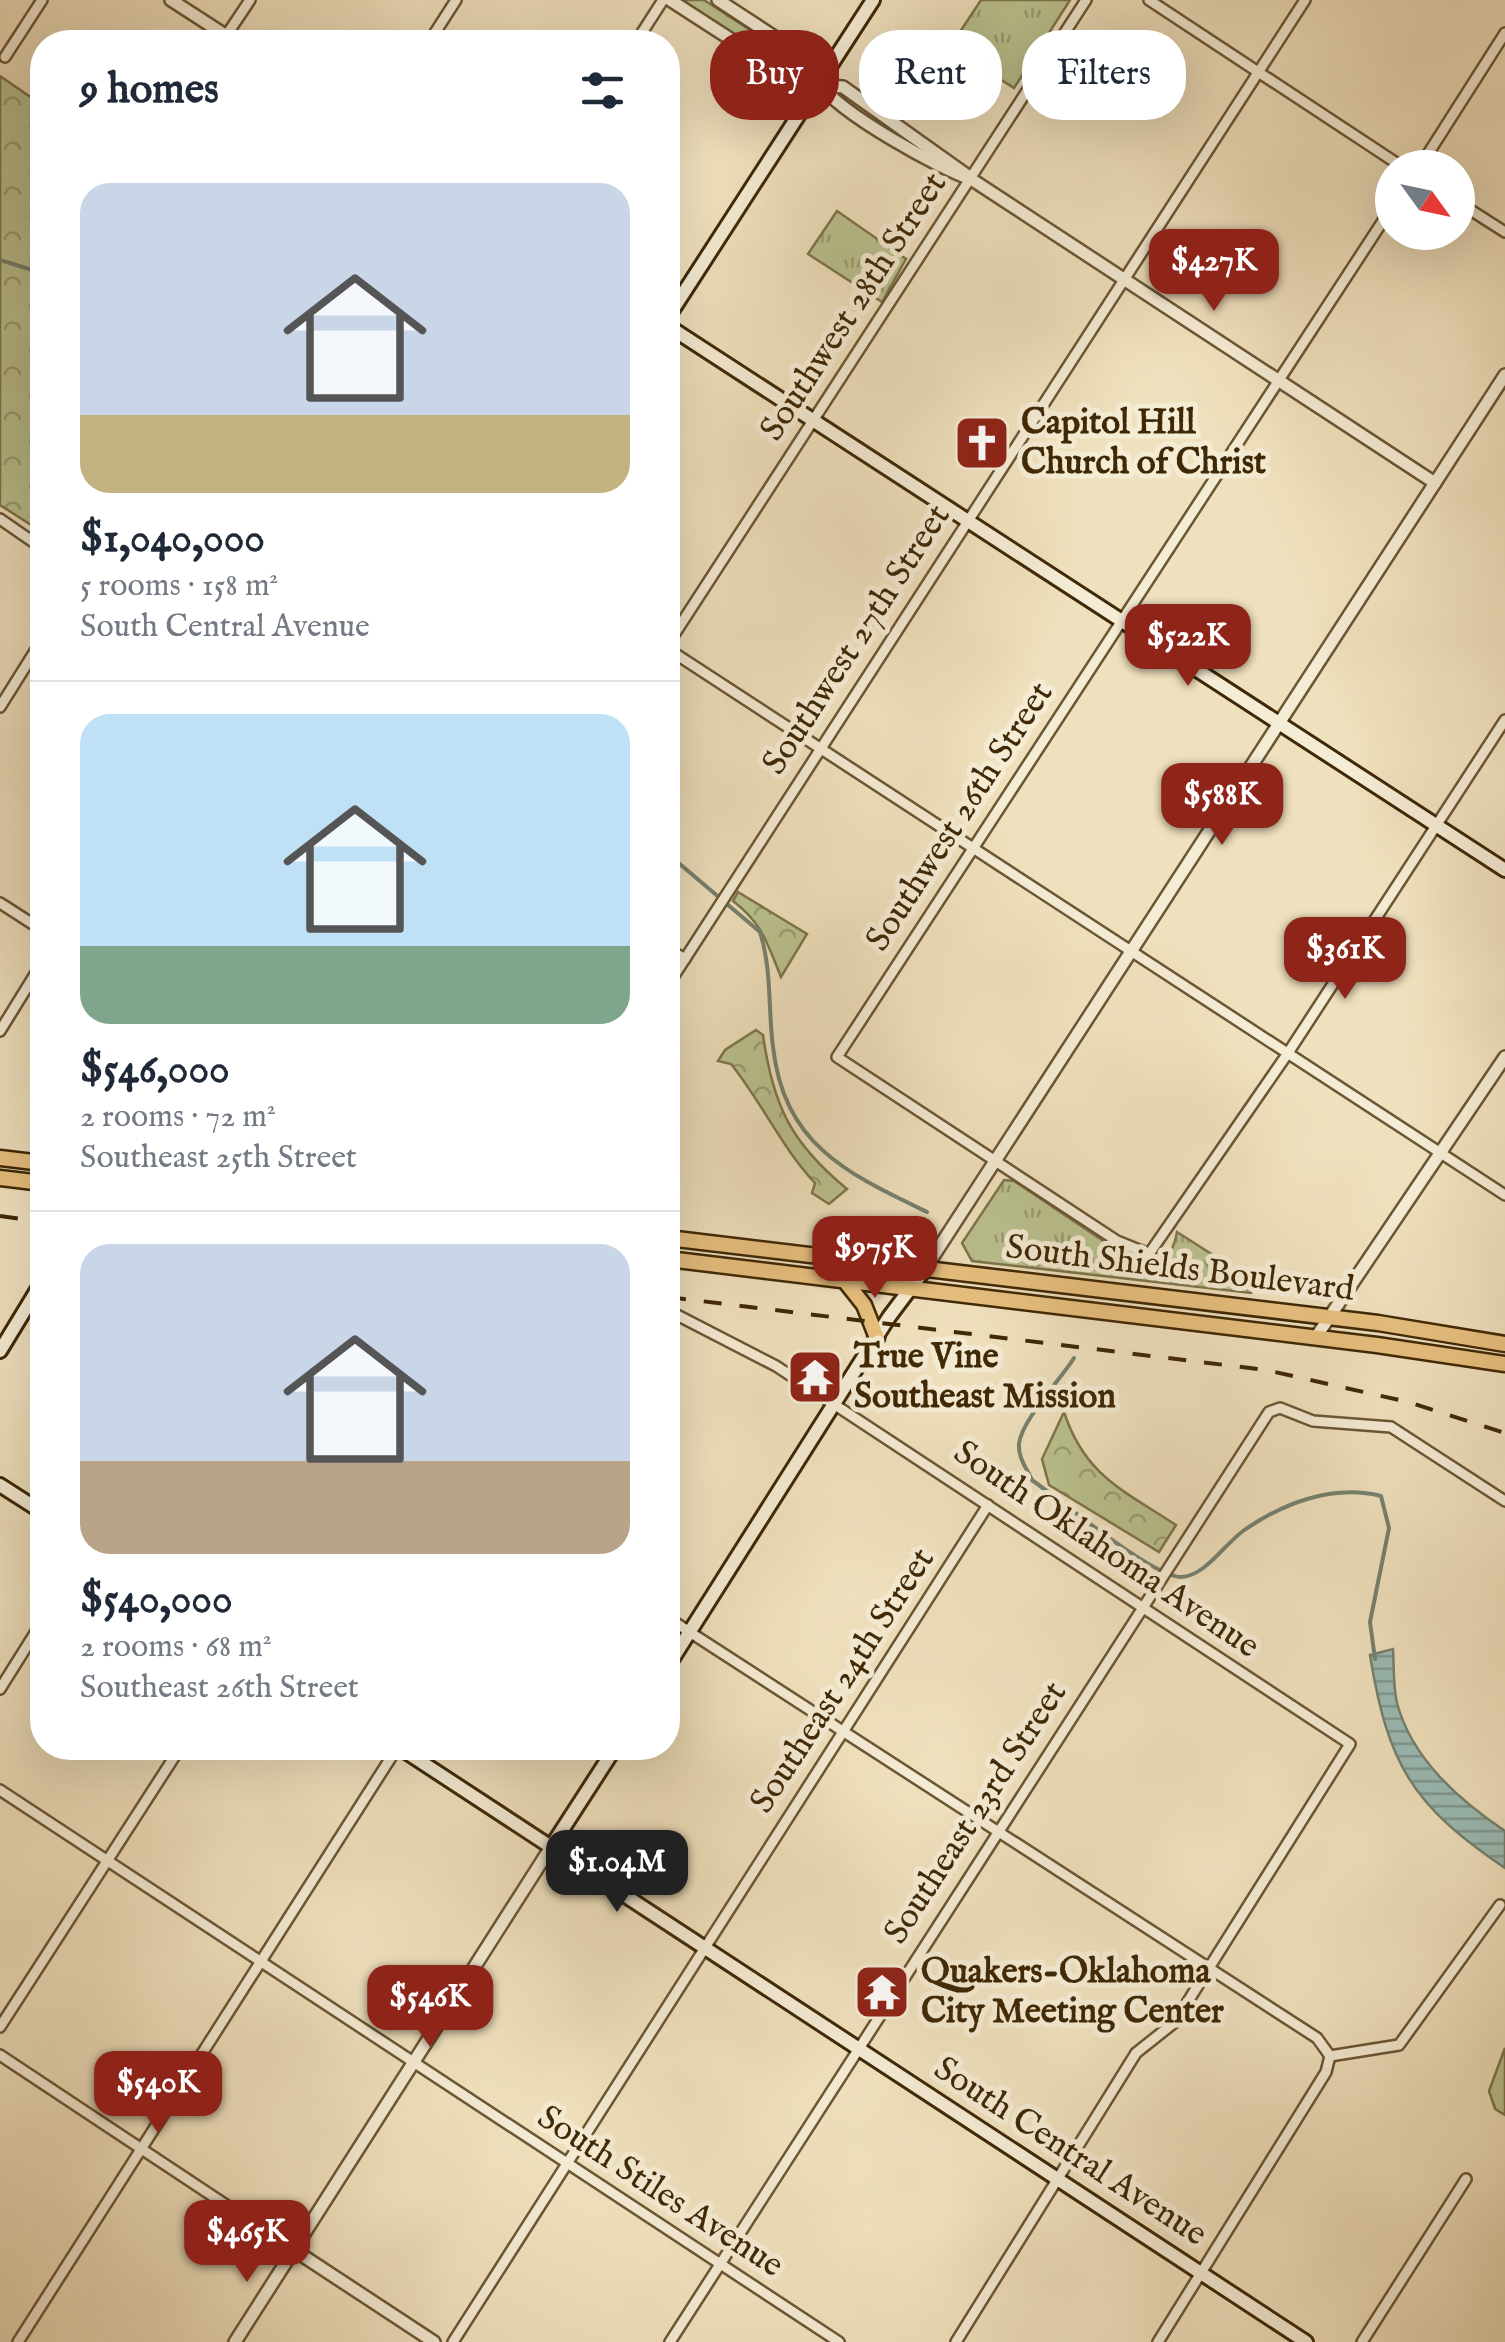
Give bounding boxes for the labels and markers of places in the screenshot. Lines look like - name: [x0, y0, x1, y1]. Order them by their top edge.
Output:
- pin: $427K: [1144, 229, 1284, 314]
- place label: Capitol Hill Church of Christ: [1021, 401, 1266, 486]
- church icon: Capitol Hill Church of Christ: [952, 413, 1012, 473]
- pin: $522K: [1118, 604, 1258, 689]
- pin: $588K: [1152, 763, 1292, 848]
- pin: $361K: [1275, 917, 1415, 1002]
- pin: $975K: [805, 1216, 945, 1301]
- place label: True Vine Southeast Mission: [853, 1335, 1116, 1420]
- temple icon: True Vine Southeast Mission: [785, 1347, 845, 1407]
- pin: $1.04M: [536, 1830, 698, 1915]
- place label: Quakers-Oklahoma City Meeting Center: [921, 1950, 1224, 2035]
- temple icon: Quakers-Oklahoma City Meeting Center: [852, 1962, 912, 2022]
- pin: $546K: [360, 1965, 500, 2050]
- pin: $540K: [88, 2051, 228, 2136]
- pin: $465K: [177, 2200, 317, 2285]

